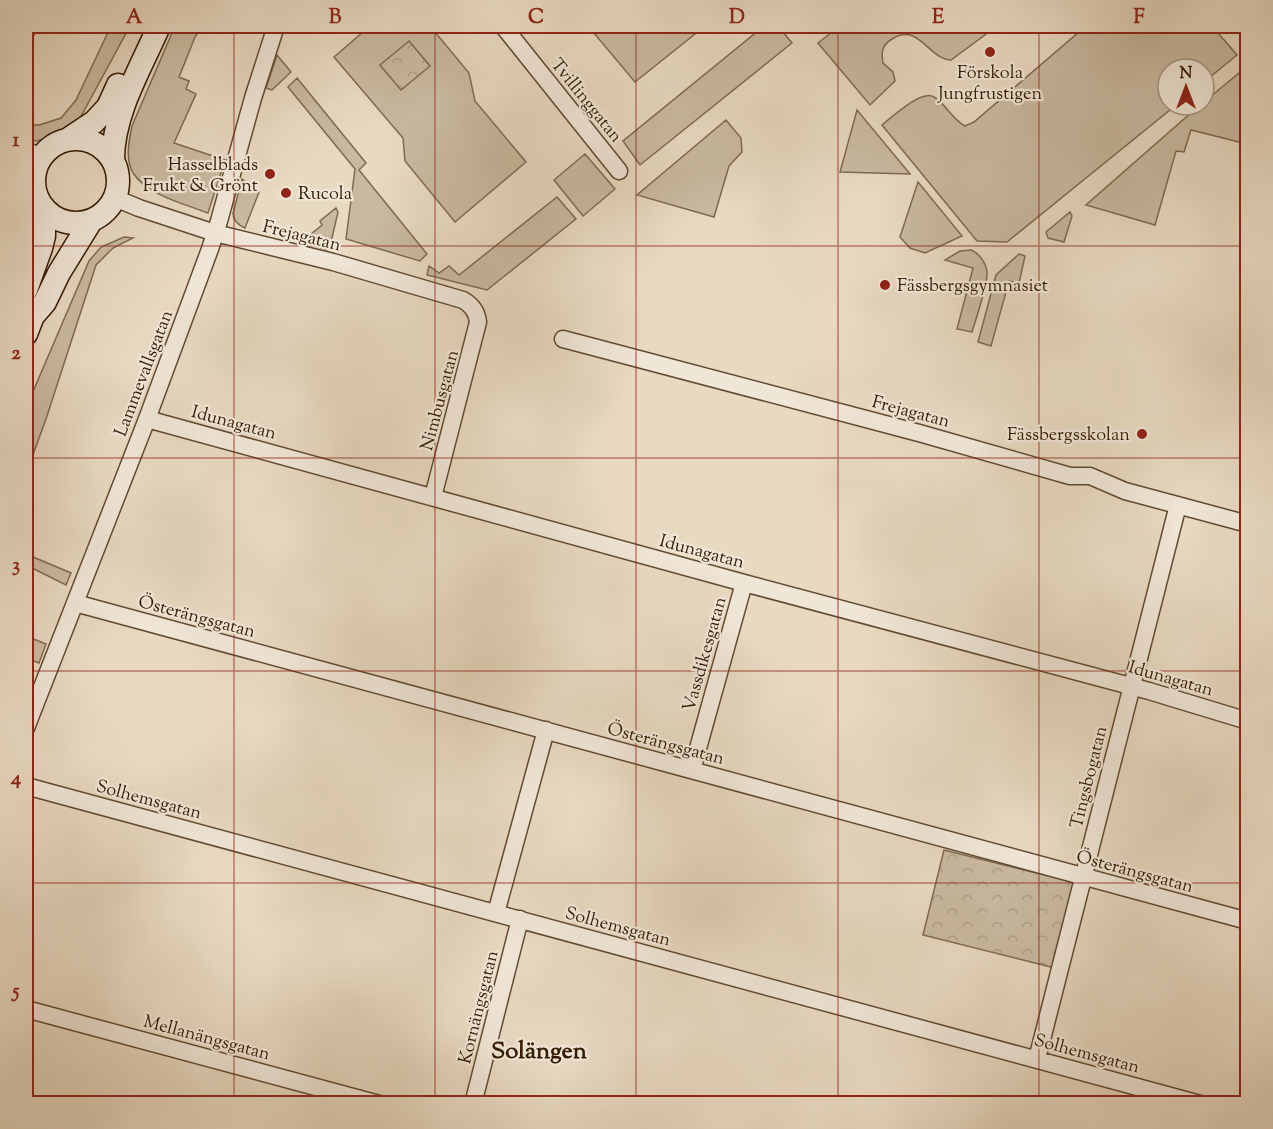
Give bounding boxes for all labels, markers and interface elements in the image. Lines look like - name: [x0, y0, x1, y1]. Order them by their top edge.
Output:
- text: A: [126, 4, 143, 33]
- text: B: [329, 4, 342, 33]
- text: C: [528, 4, 544, 33]
- text: D: [729, 4, 745, 33]
- text: E: [932, 4, 945, 33]
- text: F: [1133, 4, 1145, 33]
- marker: Förskola Jungfrustigen: [983, 45, 997, 59]
- street label: Tvillinggatan: [543, 53, 628, 149]
- north arrow: [1156, 57, 1216, 117]
- place label: Förskola Jungfrustigen: [937, 61, 1042, 108]
- text: N: [1180, 63, 1193, 86]
- text: 1: [13, 127, 20, 156]
- place label: Hasselblads Frukt & Grönt: [143, 153, 258, 200]
- marker: Hasselblads Frukt & Grönt: [263, 167, 277, 181]
- place label: Rucola: [298, 182, 352, 208]
- marker: Rucola: [279, 186, 293, 200]
- street label: Frejagatan: [260, 215, 344, 259]
- place label: Fässbergsgymnasiet: [897, 274, 1048, 300]
- marker: Fässbergsgymnasiet: [878, 278, 892, 292]
- street label: Lammevallsgatan: [109, 306, 181, 441]
- text: 2: [11, 340, 21, 369]
- street label: Nimbusgatan: [415, 347, 467, 454]
- street label: Frejagatan: [869, 390, 953, 436]
- street label: Idunagatan: [188, 400, 279, 448]
- place label: Fässbergsskolan: [1007, 423, 1130, 449]
- marker: Fässbergsskolan: [1135, 427, 1149, 441]
- street label: Idunagatan: [656, 529, 747, 577]
- text: 3: [12, 552, 20, 581]
- street label: Österängsgatan: [135, 590, 258, 646]
- street label: Vassdikesgatan: [677, 594, 735, 715]
- street label: Idunagatan: [1125, 655, 1216, 704]
- street label: Österängsgatan: [604, 717, 727, 773]
- street label: Tingsbogatan: [1065, 723, 1115, 831]
- text: 4: [10, 765, 21, 794]
- street label: Solhemsgatan: [93, 774, 204, 828]
- street label: Österängsgatan: [1073, 845, 1196, 901]
- street label: Solhemsgatan: [562, 901, 673, 955]
- street label: Kornängsgatan: [453, 948, 507, 1067]
- text: 5: [11, 978, 20, 1007]
- street label: Mellanängsgatan: [140, 1010, 273, 1068]
- street label: Solhemsgatan: [1031, 1028, 1142, 1082]
- district label: Solängen: [491, 1035, 588, 1069]

